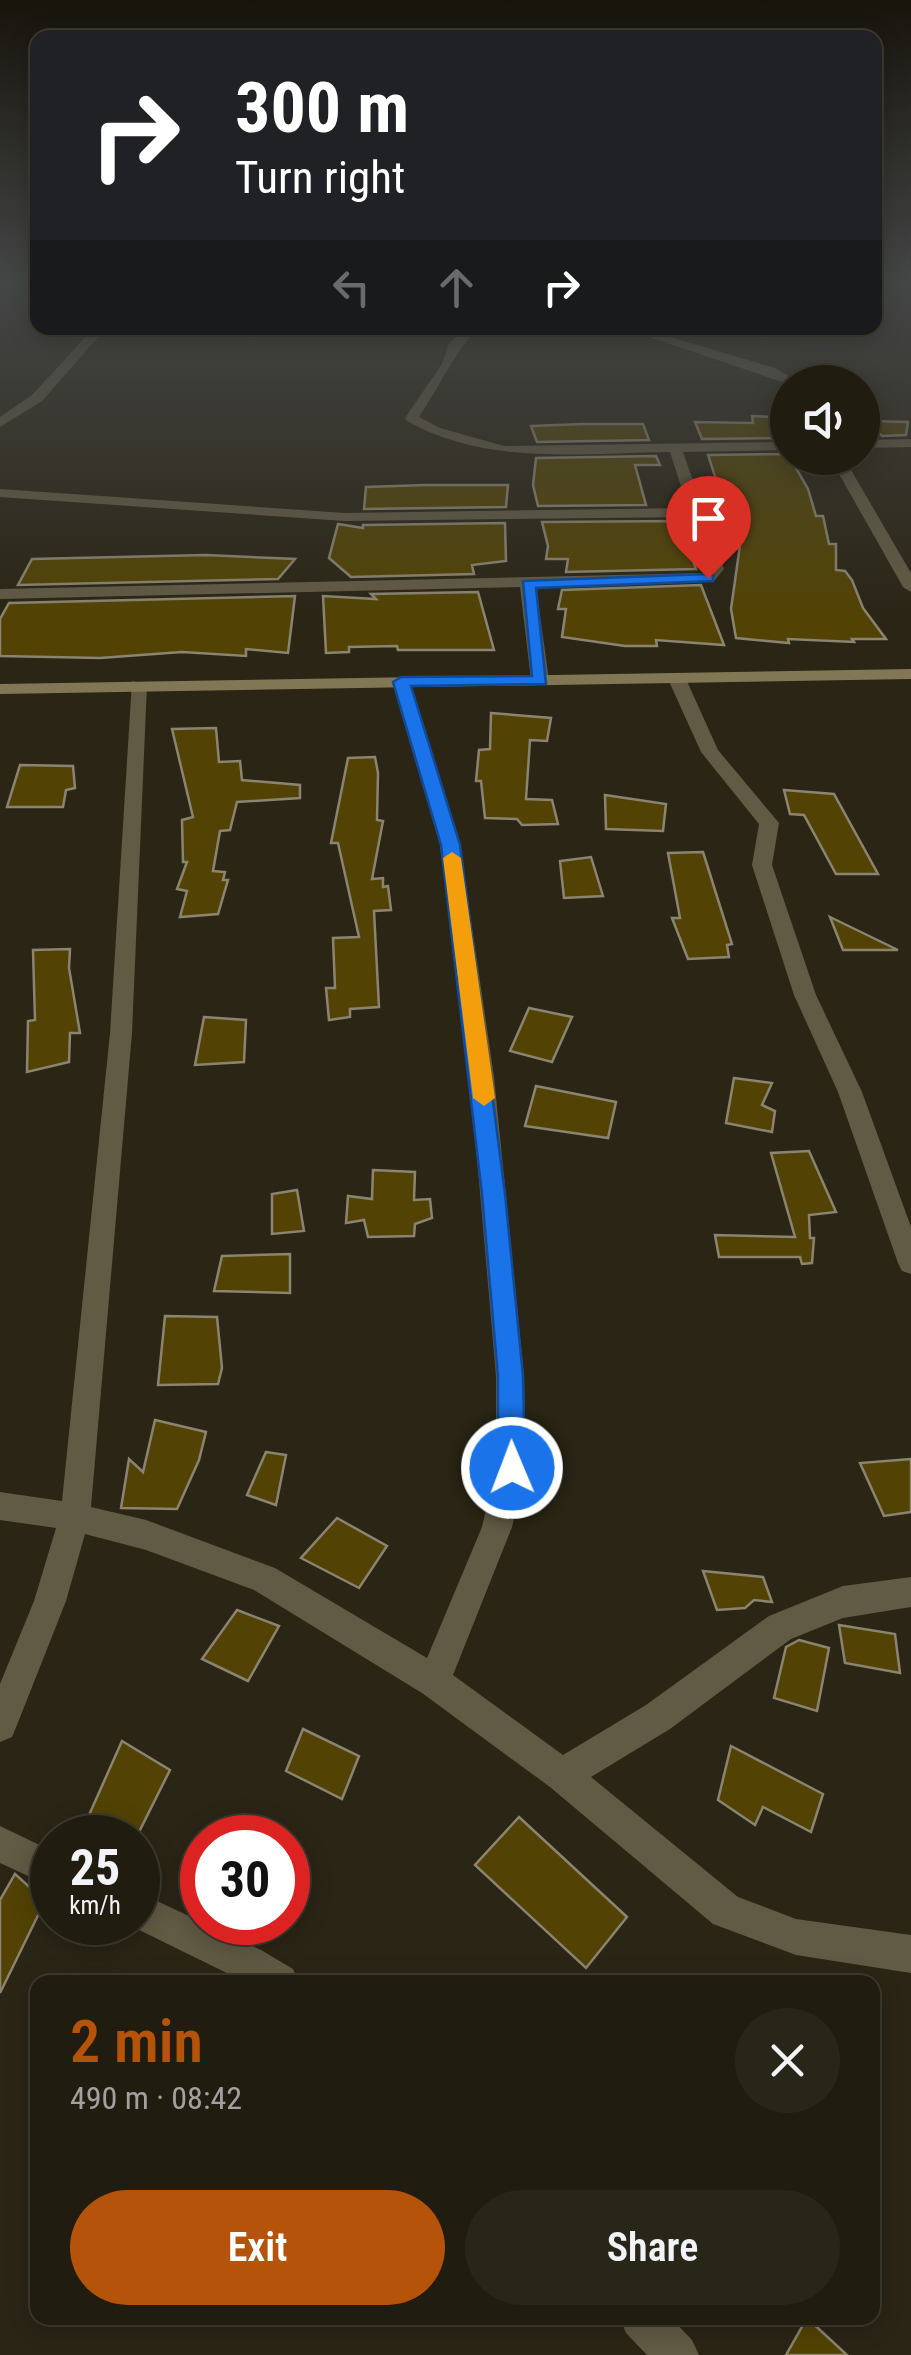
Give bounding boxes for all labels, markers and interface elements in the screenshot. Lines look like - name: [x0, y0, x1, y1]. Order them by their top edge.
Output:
- text: 300 m: [235, 67, 409, 149]
- icon: right: [70, 70, 200, 200]
- text: Turn right: [235, 151, 405, 204]
- icon: left: [324, 260, 379, 315]
- icon: ahead: [429, 260, 484, 315]
- icon: right: [534, 260, 589, 315]
- map controls: [770, 365, 880, 475]
- button: sound: [770, 365, 880, 475]
- pin: [666, 476, 751, 579]
- icon: arrive: [681, 491, 736, 546]
- position arrow: [460, 1416, 564, 1520]
- speed limit sign: 30: [180, 1815, 310, 1945]
- text: 25: [70, 1839, 120, 1897]
- text: km/h: [69, 1891, 121, 1920]
- text: 2 min: [70, 2006, 203, 2077]
- button: close: [735, 2008, 840, 2113]
- text: 490 m · 08:42: [70, 2079, 242, 2117]
- button: Exit: [70, 2190, 445, 2305]
- button: Share: [465, 2190, 840, 2305]

